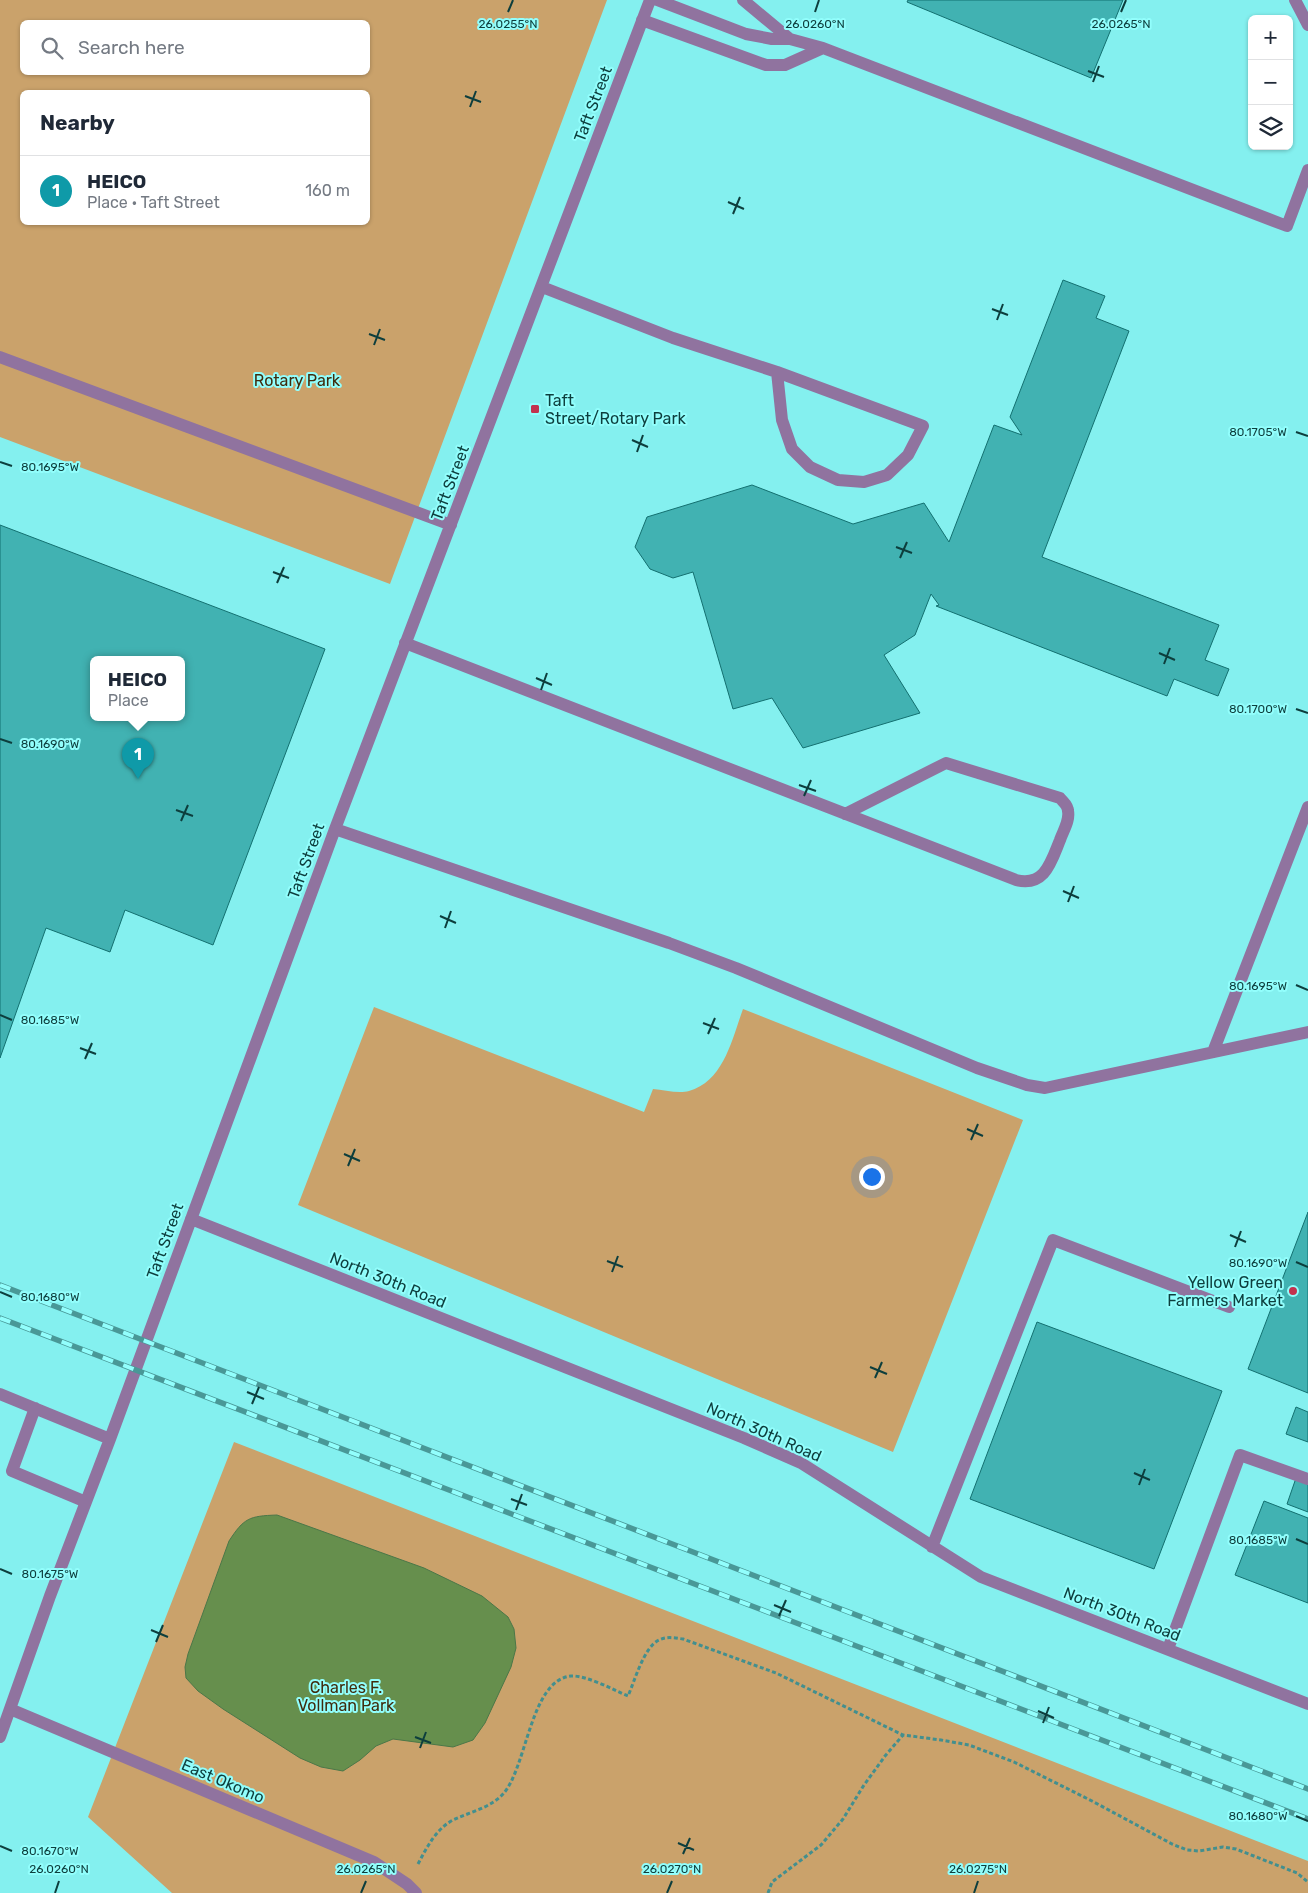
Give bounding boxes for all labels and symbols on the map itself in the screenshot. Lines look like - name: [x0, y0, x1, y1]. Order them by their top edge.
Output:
- text: 26.0255°N: [478, 17, 538, 31]
- text: 26.0260°N: [785, 17, 845, 31]
- text: 26.0265°N: [1091, 17, 1151, 31]
- street label: Taft Street: [570, 64, 616, 144]
- park label: Rotary Park: [254, 371, 341, 390]
- place label: Taft Street/Rotary Park: [545, 391, 687, 428]
- marker: Taft Street/Rotary Park: [529, 403, 541, 415]
- text: 80.1705°W: [1229, 425, 1287, 439]
- street label: Taft Street: [427, 443, 473, 523]
- text: 80.1695°W: [21, 460, 79, 474]
- text: 80.1700°W: [1229, 702, 1287, 716]
- text: 80.1690°W: [21, 737, 80, 751]
- pin: 1: [122, 738, 154, 779]
- street label: Taft Street: [284, 821, 328, 901]
- text: 80.1695°W: [1229, 979, 1287, 993]
- text: 80.1685°W: [21, 1013, 80, 1027]
- your location: [859, 1164, 885, 1190]
- street label: Taft Street: [143, 1201, 187, 1281]
- street label: North 30th Road: [327, 1248, 449, 1312]
- text: 80.1690°W: [1229, 1256, 1288, 1270]
- place label: Yellow Green Farmers Market: [1167, 1273, 1283, 1310]
- marker: Yellow Green Farmers Market: [1287, 1285, 1299, 1297]
- text: 80.1680°W: [20, 1290, 80, 1304]
- street label: North 30th Road: [704, 1398, 824, 1466]
- text: 80.1685°W: [1229, 1533, 1288, 1547]
- text: 80.1675°W: [22, 1567, 79, 1581]
- street label: North 30th Road: [1061, 1583, 1183, 1645]
- park label: Charles F. Vollman Park: [298, 1678, 395, 1715]
- street label: East Okomo: [179, 1755, 267, 1807]
- text: 80.1680°W: [1228, 1809, 1288, 1823]
- text: 80.1670°W: [21, 1844, 79, 1858]
- text: 26.0260°N: [29, 1862, 89, 1876]
- text: 26.0265°N: [336, 1862, 396, 1876]
- text: 26.0270°N: [643, 1862, 701, 1876]
- text: 26.0275°N: [949, 1862, 1007, 1876]

